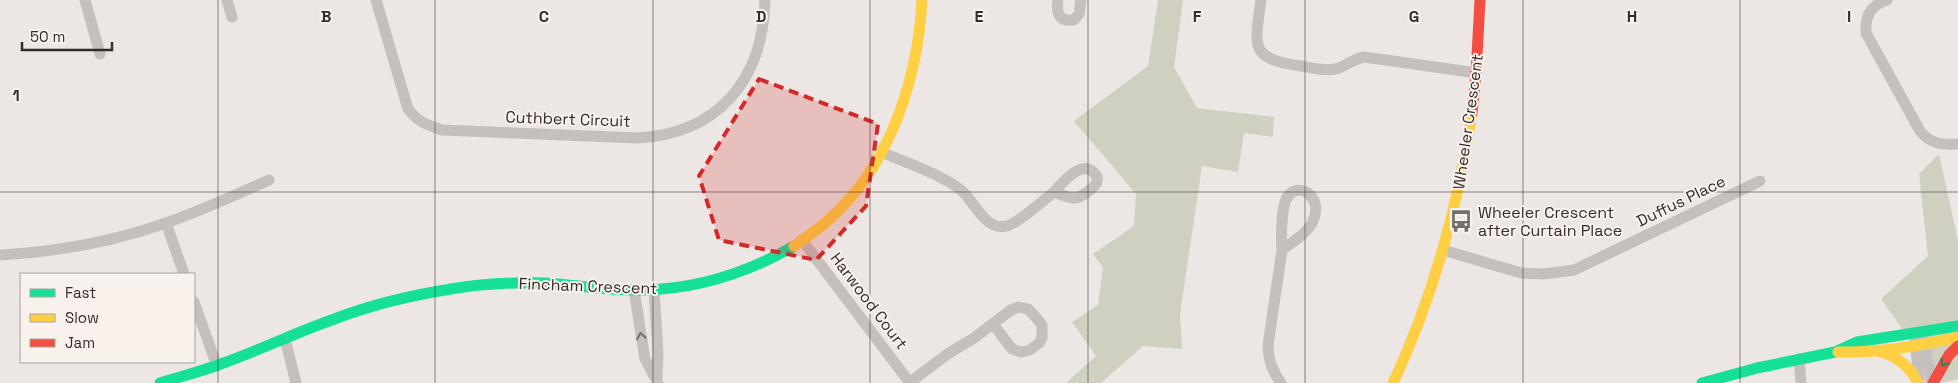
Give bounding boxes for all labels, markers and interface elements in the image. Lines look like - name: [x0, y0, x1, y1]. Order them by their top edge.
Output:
- text: B: [321, 6, 331, 27]
- text: C: [539, 6, 549, 27]
- text: D: [756, 6, 766, 27]
- text: E: [975, 6, 984, 27]
- text: F: [1193, 6, 1202, 27]
- text: G: [1409, 6, 1419, 27]
- text: H: [1627, 6, 1637, 27]
- text: I: [1847, 6, 1851, 27]
- scale bar: [22, 20, 112, 52]
- text: 50 m: [30, 27, 65, 46]
- street label: Wheeler Crescent: [1448, 53, 1488, 191]
- text: 1: [12, 85, 20, 106]
- street label: Cuthbert Circuit: [505, 106, 631, 132]
- street label: Duffus Place: [1633, 170, 1729, 232]
- place label: Wheeler Crescent after Curtain Place: [1478, 202, 1622, 241]
- bus stop icon: Wheeler Crescent after Curtain Place: [1448, 208, 1474, 234]
- street label: Harwood Court: [826, 248, 912, 354]
- legend: [20, 273, 195, 363]
- street label: Fincham Crescent: [518, 273, 658, 299]
- text: Fast: [65, 283, 96, 302]
- text: Slow: [65, 308, 99, 327]
- one-way arrow: [637, 332, 647, 340]
- text: Jam: [65, 333, 95, 352]
- one-way arrow: [1940, 358, 1950, 367]

